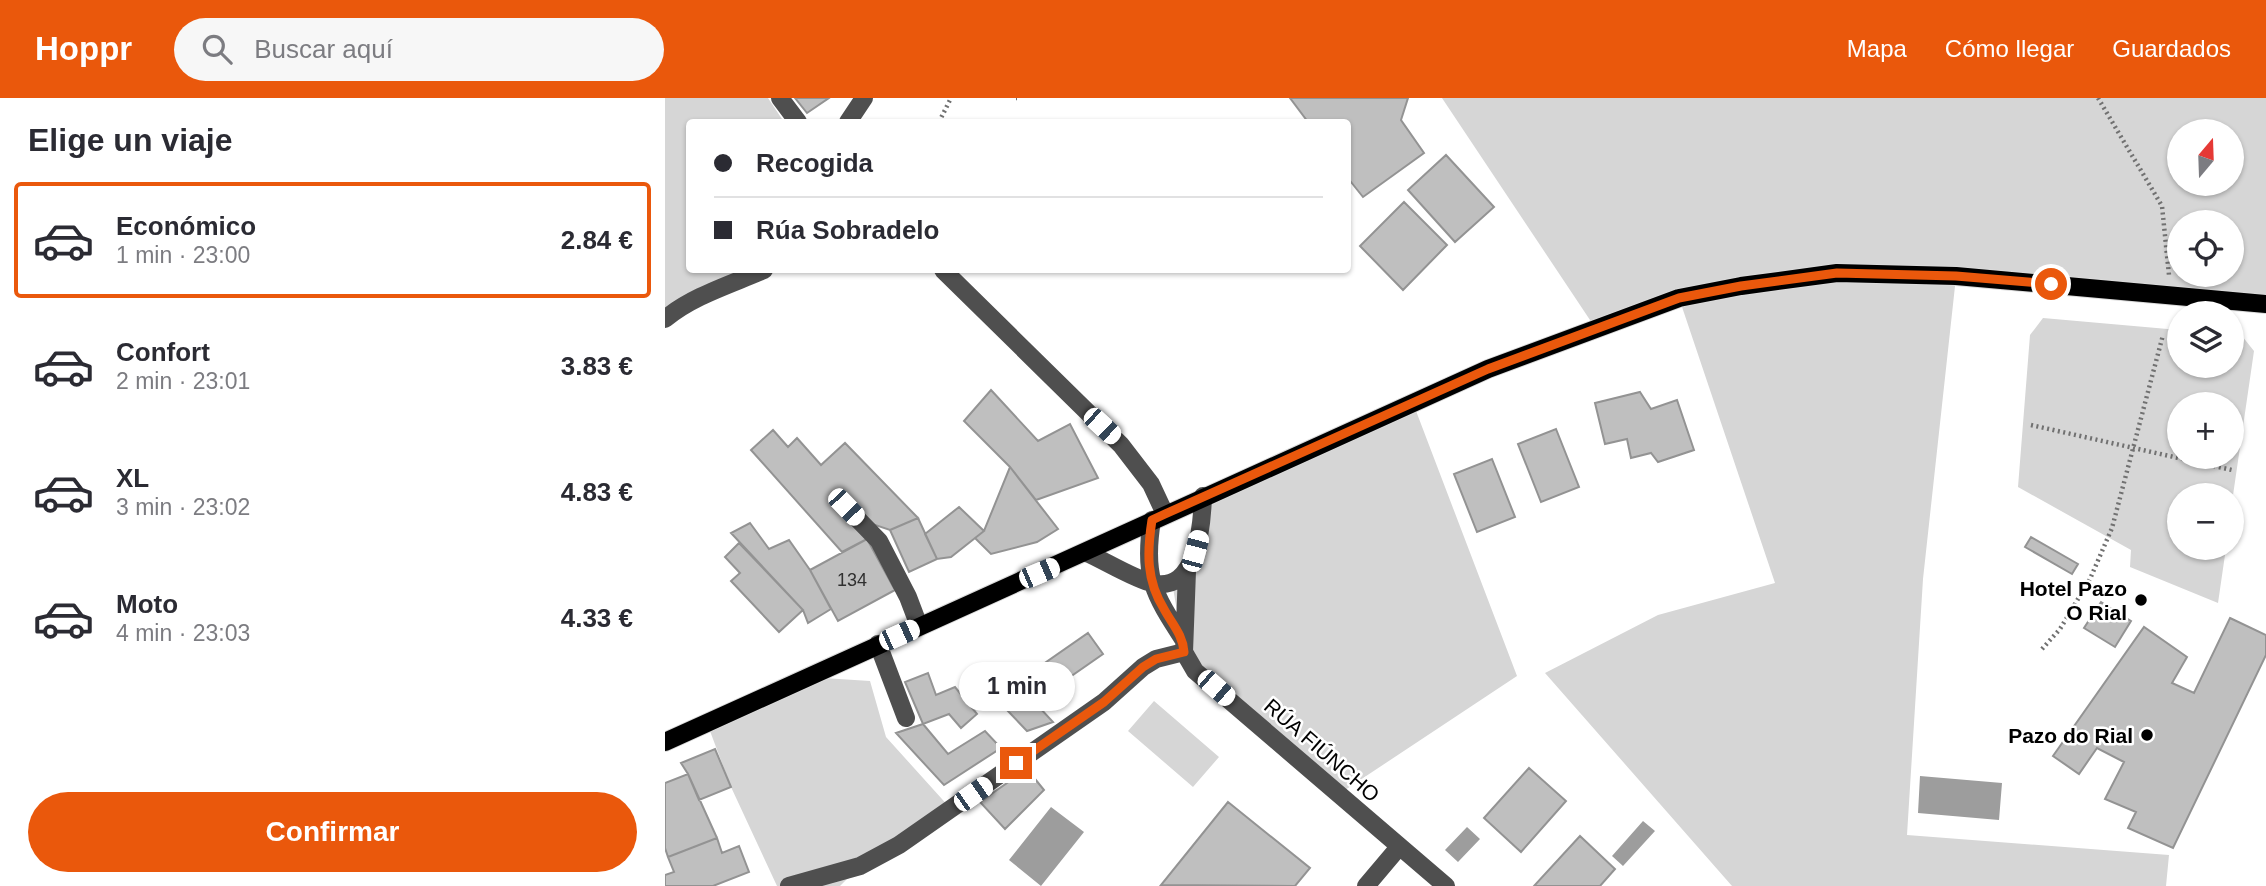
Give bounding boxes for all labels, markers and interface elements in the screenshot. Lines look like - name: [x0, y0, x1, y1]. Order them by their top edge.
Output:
- search box: [174, 18, 664, 81]
- text: Hoppr: [35, 30, 132, 67]
- icon: search: [198, 30, 236, 68]
- text: Buscar aquí: [254, 34, 393, 64]
- text: Mapa: [1847, 35, 1907, 62]
- text: Cómo llegar: [1945, 35, 2074, 62]
- text: Guardados: [2112, 35, 2231, 62]
- north arrow: [2167, 119, 2243, 196]
- map controls: [2167, 119, 2244, 560]
- text: Elige un viaje: [28, 122, 233, 158]
- text: Recogida: [756, 148, 873, 178]
- icon: car: [32, 209, 95, 272]
- button: locate: [2167, 210, 2244, 287]
- text: Económico: [116, 211, 256, 241]
- text: Rúa Sobradelo: [756, 215, 939, 245]
- text: 2.84 €: [561, 225, 633, 255]
- text: 1 min · 23:00: [116, 242, 250, 268]
- route start: [2035, 268, 2067, 300]
- button: layers: [2167, 301, 2244, 378]
- icon: car: [32, 335, 95, 398]
- text: Confort: [116, 337, 210, 367]
- text: 3.83 €: [561, 351, 633, 381]
- text: 2 min · 23:01: [116, 368, 250, 394]
- button: +: [2167, 392, 2244, 469]
- car: [1080, 404, 1125, 448]
- icon: car: [32, 461, 95, 524]
- text: XL: [116, 463, 149, 493]
- text: 4.83 €: [561, 477, 633, 507]
- button: −: [2167, 483, 2244, 560]
- car: [824, 485, 869, 529]
- text: 3 min · 23:02: [116, 494, 250, 520]
- car: [1180, 528, 1211, 574]
- car: [1016, 555, 1063, 591]
- house number: 134: [837, 570, 867, 590]
- place label: Hotel Pazo O Rial: [2020, 577, 2127, 624]
- icon: car: [32, 587, 95, 650]
- text: Moto: [116, 589, 178, 619]
- marker: Hotel Pazo O Rial: [2133, 592, 2149, 608]
- text: 4.33 €: [561, 603, 633, 633]
- car: [876, 617, 923, 653]
- text: 4 min · 23:03: [116, 620, 250, 646]
- callout: 1 min: [958, 662, 1074, 710]
- car: [1194, 666, 1239, 710]
- text: 1 min: [987, 673, 1047, 699]
- street label: RÚA FIÚNCHO: [1260, 694, 1384, 806]
- place label: Pazo do Rial: [2008, 724, 2133, 747]
- marker: Pazo do Rial: [2139, 727, 2155, 743]
- route end: [1000, 747, 1032, 779]
- car: [950, 773, 997, 815]
- button: Confirmar: [28, 792, 637, 872]

